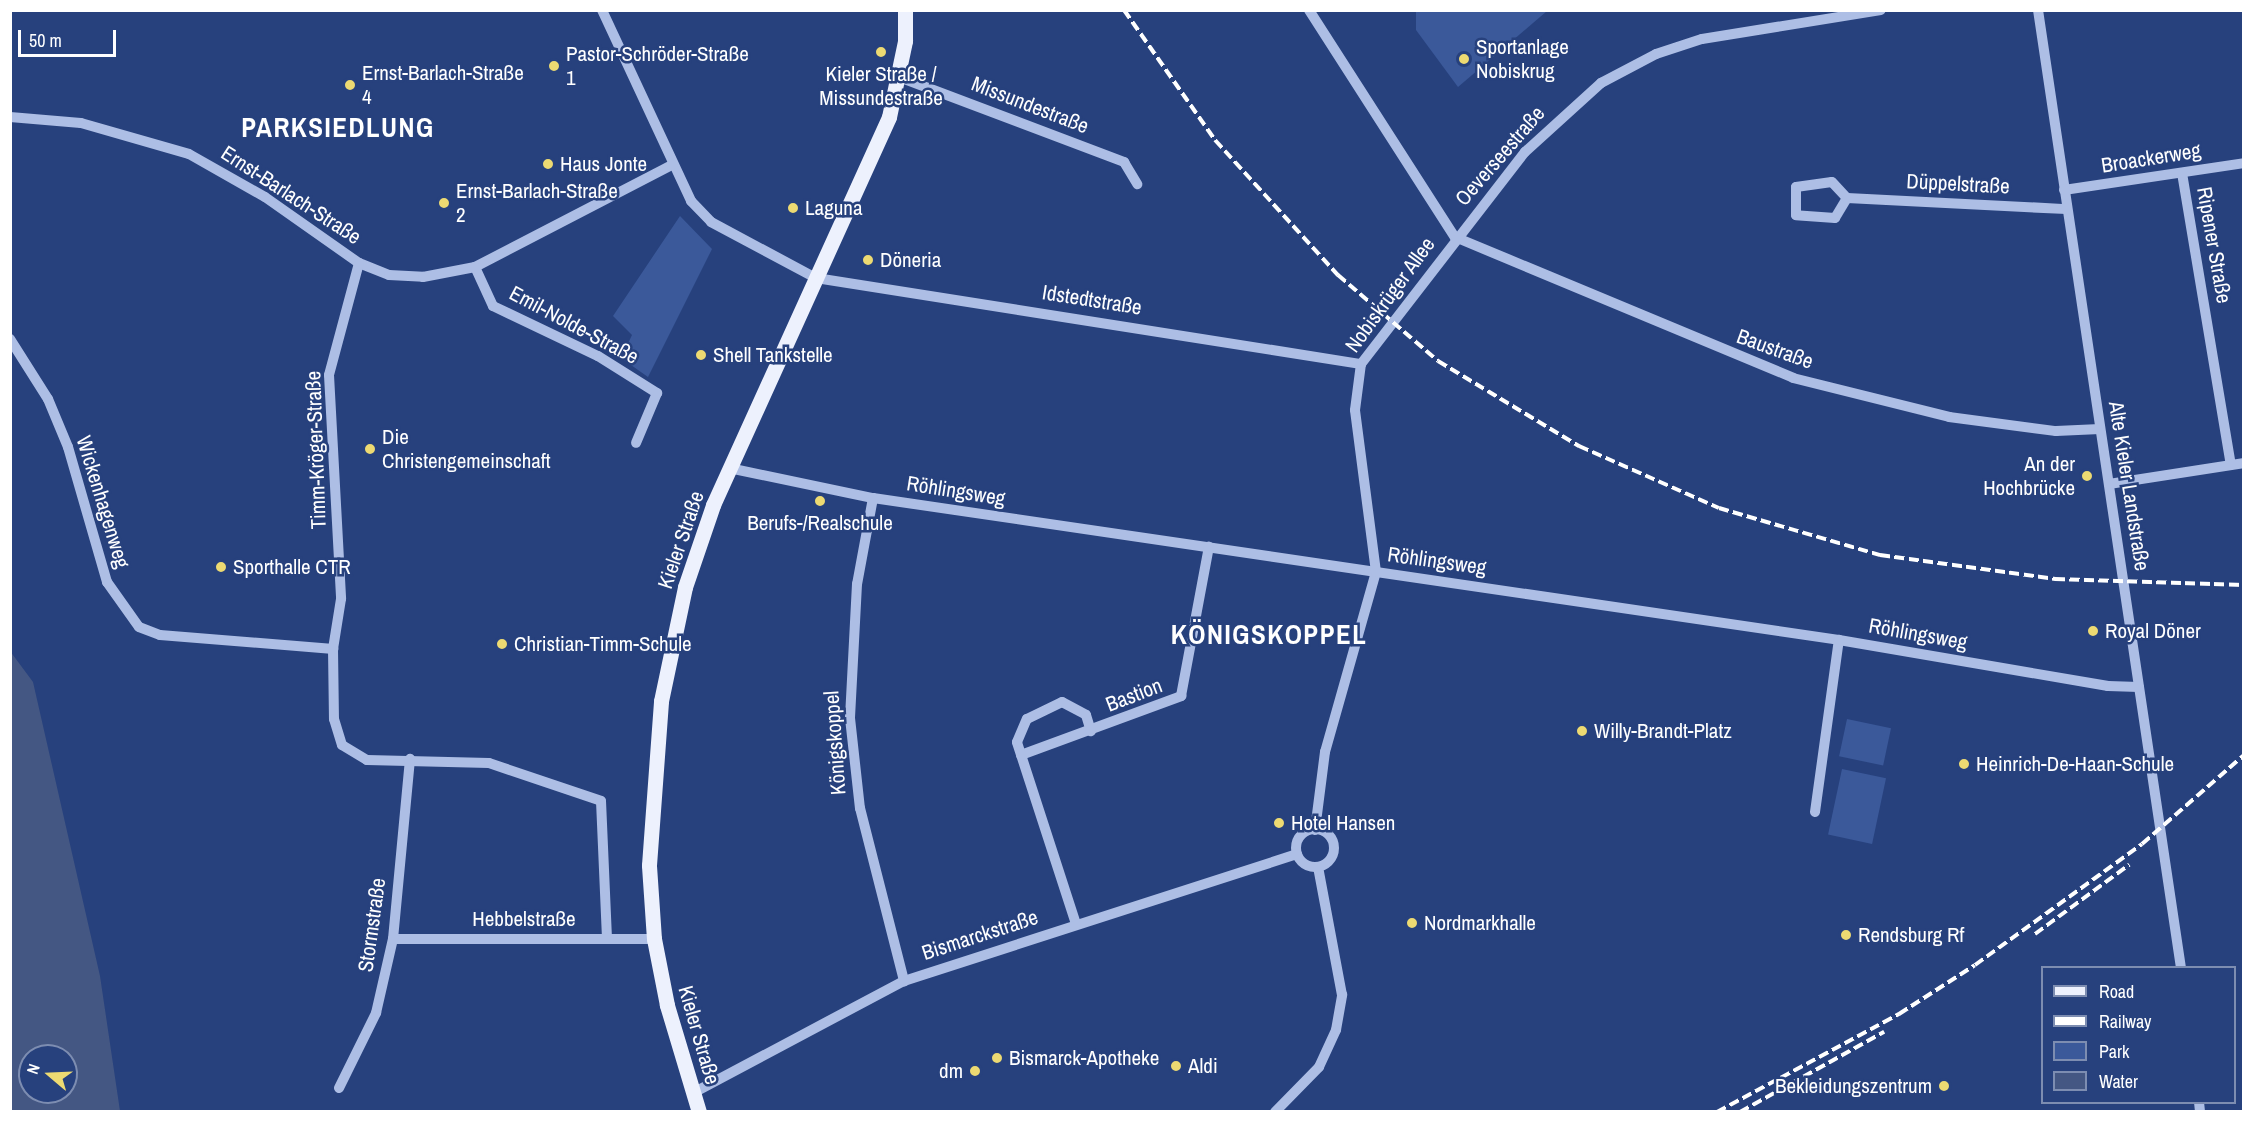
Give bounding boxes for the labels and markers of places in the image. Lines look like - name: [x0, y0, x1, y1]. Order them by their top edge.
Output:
- place label: Sportanlage Nobiskrug: [1476, 34, 1569, 84]
- place label: Pastor-Schröder-Straße 1: [566, 41, 749, 91]
- marker: Kieler Straße / Missundestraße: [874, 45, 888, 59]
- marker: Sportanlage Nobiskrug: [1457, 52, 1471, 66]
- marker: Pastor-Schröder-Straße 1: [547, 59, 561, 73]
- place label: Ernst-Barlach-Straße 4: [362, 60, 524, 110]
- place label: Kieler Straße / Missundestraße: [819, 61, 943, 111]
- marker: Ernst-Barlach-Straße 4: [343, 78, 357, 92]
- place label: Haus Jonte: [560, 151, 647, 177]
- marker: Haus Jonte: [541, 157, 555, 171]
- place label: Ernst-Barlach-Straße 2: [456, 178, 618, 228]
- place label: Laguna: [805, 195, 862, 221]
- marker: Ernst-Barlach-Straße 2: [437, 196, 451, 210]
- marker: Laguna: [786, 201, 800, 215]
- place label: Döneria: [880, 247, 941, 273]
- marker: Döneria: [861, 253, 875, 267]
- place label: Shell Tankstelle: [713, 342, 833, 368]
- marker: Shell Tankstelle: [694, 348, 708, 362]
- place label: Die Christengemeinschaft: [382, 424, 550, 474]
- marker: Die Christengemeinschaft: [363, 442, 377, 456]
- place label: An der Hochbrücke: [1983, 451, 2075, 501]
- marker: An der Hochbrücke: [2080, 469, 2094, 483]
- marker: Berufs-/Realschule: [813, 494, 827, 508]
- place label: Berufs-/Realschule: [747, 510, 893, 536]
- place label: Sporthalle CTR: [233, 554, 351, 580]
- marker: Sporthalle CTR: [214, 560, 228, 574]
- place label: Royal Döner: [2105, 618, 2201, 644]
- marker: Royal Döner: [2086, 624, 2100, 638]
- place label: Christian-Timm-Schule: [514, 631, 692, 657]
- marker: Christian-Timm-Schule: [495, 637, 509, 651]
- place label: Willy-Brandt-Platz: [1594, 718, 1732, 744]
- marker: Willy-Brandt-Platz: [1575, 724, 1589, 738]
- place label: Heinrich-De-Haan-Schule: [1976, 751, 2174, 777]
- marker: Heinrich-De-Haan-Schule: [1957, 757, 1971, 771]
- place label: Hotel Hansen: [1291, 810, 1395, 836]
- marker: Hotel Hansen: [1272, 816, 1286, 830]
- place label: Nordmarkhalle: [1424, 910, 1536, 936]
- marker: Nordmarkhalle: [1405, 916, 1419, 930]
- place label: Rendsburg Rf: [1858, 922, 1964, 948]
- marker: Rendsburg Rf: [1839, 928, 1853, 942]
- place label: Bismarck-Apotheke: [1009, 1045, 1159, 1071]
- marker: Bismarck-Apotheke: [990, 1051, 1004, 1065]
- place label: Aldi: [1188, 1053, 1218, 1079]
- place label: dm: [939, 1058, 963, 1084]
- marker: Aldi: [1169, 1059, 1183, 1073]
- marker: dm: [968, 1064, 982, 1078]
- place label: Bekleidungszentrum: [1775, 1073, 1932, 1099]
- marker: Bekleidungszentrum: [1937, 1079, 1951, 1093]

